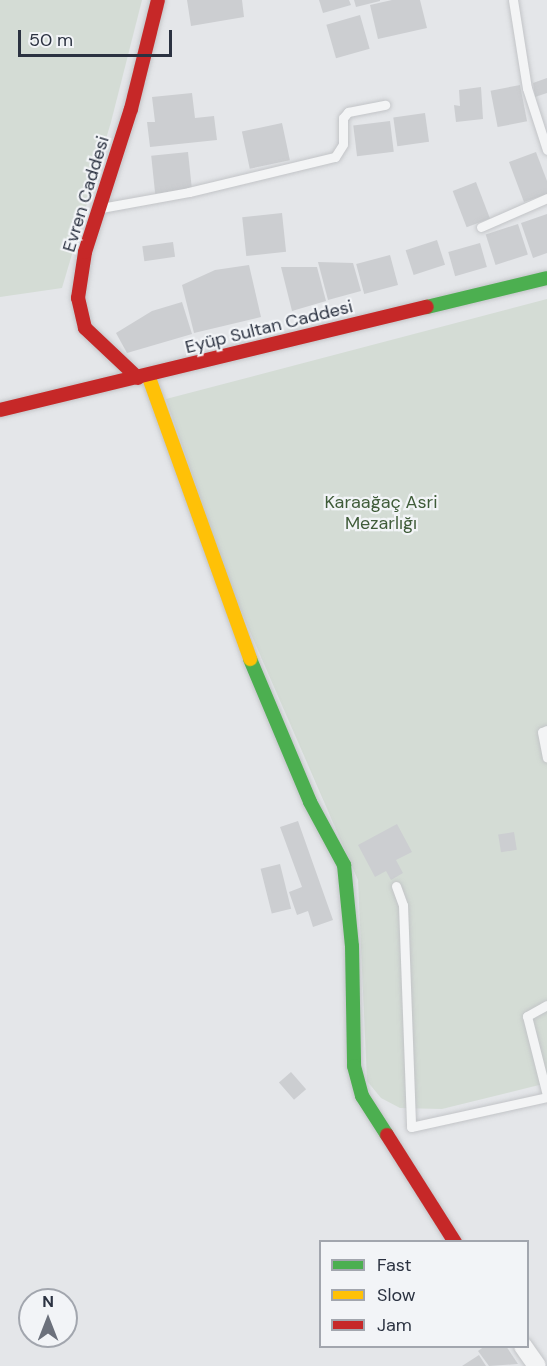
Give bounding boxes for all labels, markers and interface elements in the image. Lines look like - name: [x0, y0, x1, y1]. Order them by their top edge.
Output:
- scale bar: [21, 18, 176, 56]
- text: 50 m: [29, 28, 73, 52]
- street label: Evren Caddesi: [58, 133, 114, 255]
- street label: Eyüp Sultan Caddesi: [183, 296, 355, 358]
- park label: Karaağaç Asri Mezarlığı: [324, 492, 438, 534]
- legend: [319, 1240, 529, 1348]
- text: Fast: [377, 1253, 412, 1277]
- text: Slow: [377, 1283, 416, 1307]
- north arrow: [18, 1288, 78, 1348]
- text: N: [42, 1291, 54, 1312]
- text: Jam: [377, 1313, 412, 1337]

